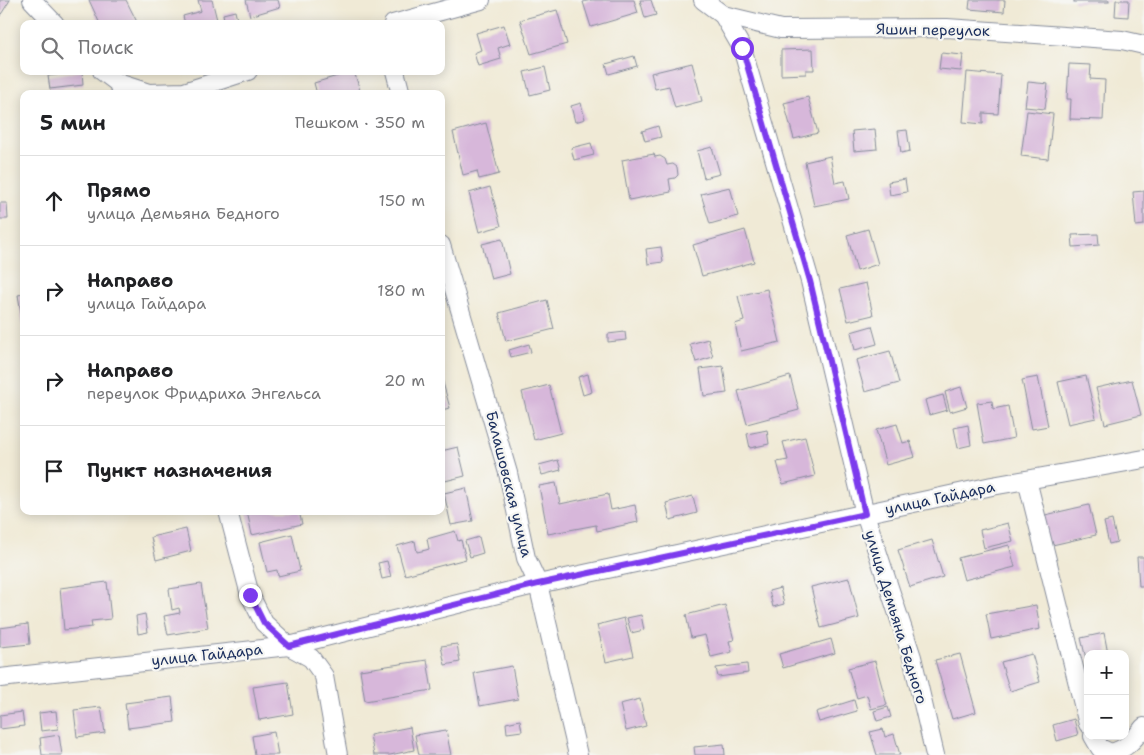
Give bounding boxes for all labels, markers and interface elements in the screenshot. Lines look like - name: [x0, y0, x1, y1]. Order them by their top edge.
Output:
- street label: Яшин переулок: [876, 19, 990, 41]
- search box: [20, 20, 445, 75]
- icon: search: [38, 34, 66, 62]
- text: Поиск: [78, 35, 133, 60]
- route start: [731, 37, 754, 60]
- text: 5 мин: [40, 109, 106, 137]
- text: Пешком · 350 m: [295, 112, 425, 133]
- text: Прямо: [87, 178, 151, 203]
- icon: ahead: [40, 187, 68, 215]
- text: 150 m: [378, 190, 425, 211]
- text: улица Демьяна Бедного: [87, 203, 280, 224]
- text: Направо: [87, 268, 173, 293]
- icon: right: [40, 277, 68, 305]
- text: 180 m: [377, 280, 425, 301]
- text: улица Гайдара: [87, 293, 206, 314]
- text: Направо: [87, 358, 173, 383]
- icon: right: [40, 367, 68, 395]
- text: 20 m: [384, 370, 425, 391]
- text: переулок Фридриха Энгельса: [87, 383, 321, 404]
- street label: Балашовская улица: [481, 409, 537, 560]
- icon: arrive: [40, 457, 68, 485]
- text: Пункт назначения: [87, 458, 272, 483]
- street label: улица Гайдара: [883, 476, 997, 519]
- street label: улица Демьяна Бедного: [860, 528, 932, 706]
- route end: [239, 584, 262, 607]
- street label: улица Гайдара: [150, 639, 264, 671]
- map controls: [1084, 650, 1129, 740]
- button: +: [1084, 650, 1129, 695]
- button: −: [1084, 695, 1129, 740]

